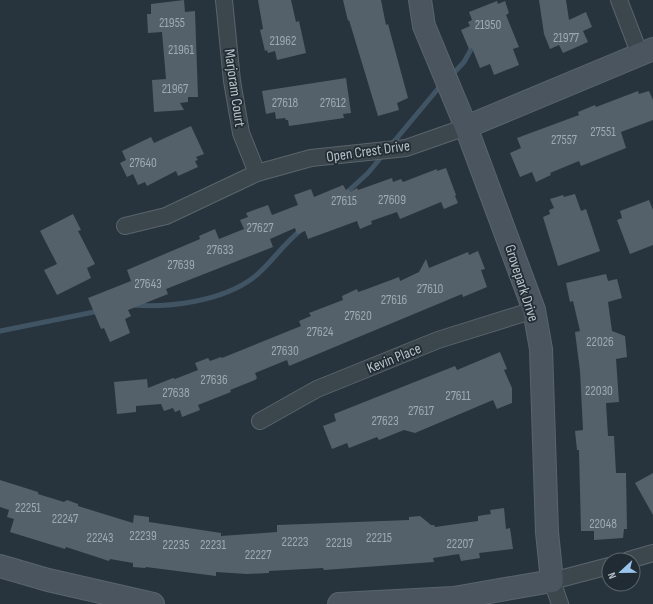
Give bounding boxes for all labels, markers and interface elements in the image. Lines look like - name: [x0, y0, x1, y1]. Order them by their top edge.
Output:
- house number: 21955: [159, 15, 185, 31]
- house number: 21950: [475, 17, 502, 33]
- house number: 21977: [553, 30, 580, 46]
- house number: 21962: [270, 33, 296, 49]
- house number: 21961: [168, 42, 194, 58]
- street label: Marjoram Court: [220, 48, 249, 129]
- house number: 21967: [162, 81, 189, 97]
- house number: 27618: [272, 95, 299, 111]
- house number: 27612: [320, 95, 346, 111]
- house number: 27551: [590, 124, 616, 140]
- house number: 27557: [551, 132, 578, 148]
- street label: Open Crest Drive: [325, 136, 411, 167]
- house number: 27640: [129, 155, 157, 171]
- house number: 27609: [378, 192, 406, 208]
- house number: 27615: [331, 193, 357, 209]
- house number: 27627: [247, 220, 274, 236]
- house number: 27633: [206, 242, 234, 258]
- street label: Grovepark Drive: [500, 242, 543, 324]
- house number: 27639: [167, 257, 195, 273]
- house number: 27643: [134, 276, 162, 292]
- house number: 27610: [417, 281, 443, 297]
- house number: 27616: [381, 292, 408, 308]
- house number: 27620: [344, 308, 372, 324]
- house number: 27624: [306, 324, 334, 340]
- house number: 22026: [586, 334, 614, 350]
- street label: Kevin Place: [364, 339, 424, 378]
- house number: 27630: [271, 343, 299, 359]
- house number: 27636: [200, 372, 228, 388]
- house number: 22030: [585, 383, 613, 399]
- house number: 27638: [162, 385, 190, 401]
- house number: 27611: [445, 388, 471, 404]
- house number: 27617: [408, 403, 435, 419]
- house number: 27623: [371, 413, 399, 429]
- house number: 22251: [15, 500, 41, 516]
- house number: 22247: [52, 511, 79, 527]
- house number: 22048: [589, 516, 617, 532]
- house number: 22239: [129, 528, 157, 544]
- house number: 22243: [87, 530, 113, 546]
- house number: 22215: [366, 530, 392, 546]
- house number: 22223: [282, 534, 308, 550]
- house number: 22219: [326, 535, 352, 551]
- house number: 22207: [446, 536, 474, 552]
- house number: 22235: [163, 537, 189, 553]
- house number: 22231: [200, 537, 227, 553]
- house number: 22227: [245, 547, 272, 563]
- north arrow: [601, 552, 641, 592]
- text: N: [605, 570, 619, 581]

